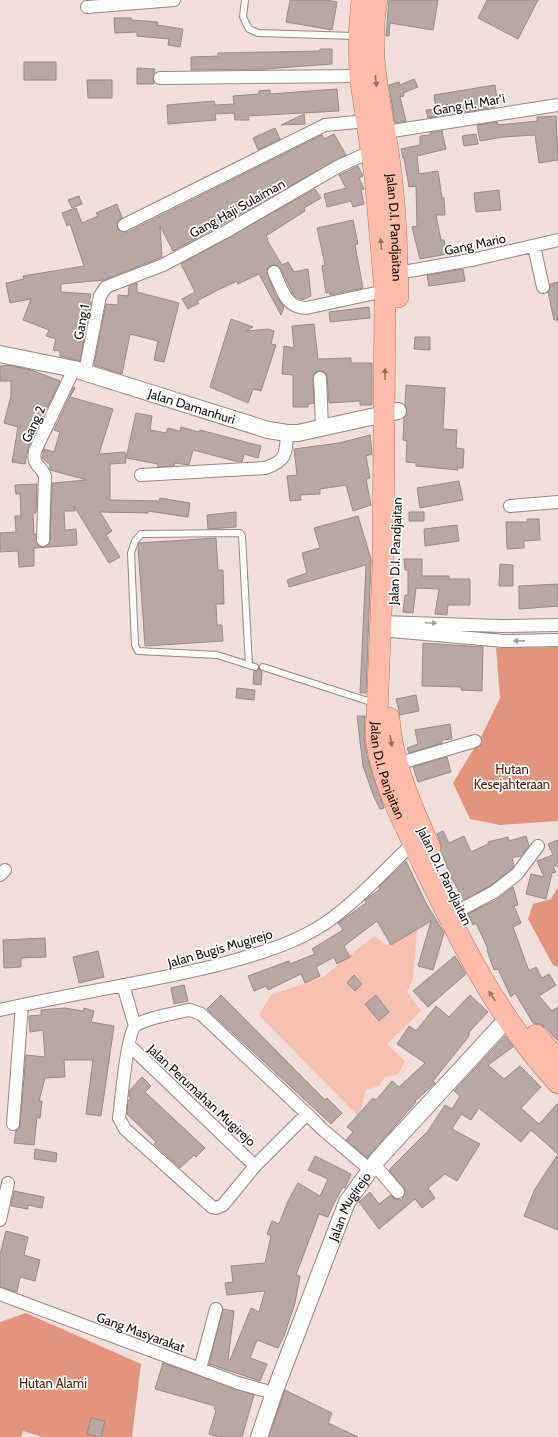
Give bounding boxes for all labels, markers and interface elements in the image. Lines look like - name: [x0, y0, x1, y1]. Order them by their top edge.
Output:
- one-way arrow: [373, 74, 379, 87]
- street label: Gang H. Mar'i: [432, 90, 506, 118]
- street label: Jalan D.I. Pandjaitan: [383, 172, 406, 282]
- street label: Gang Haji Sulaiman: [186, 175, 288, 242]
- street label: Gang Mario: [443, 230, 507, 258]
- one-way arrow: [377, 238, 384, 250]
- street label: Gang 1: [70, 303, 92, 341]
- one-way arrow: [382, 367, 388, 380]
- street label: Jalan Damanhuri: [145, 385, 237, 427]
- street label: Gang 2: [18, 403, 48, 445]
- street label: Jalan D.I. Pandjaitan: [385, 497, 406, 606]
- one-way arrow: [425, 620, 437, 627]
- one-way arrow: [512, 638, 525, 644]
- street label: Jalan D.I. Panjaitan: [368, 721, 409, 821]
- one-way arrow: [388, 734, 394, 747]
- park label: Hutan Kesejahteraan: [474, 761, 550, 793]
- street label: Jalan D.I. Pandjaitan: [413, 823, 476, 928]
- street label: Jalan Bugis Mugirejo: [165, 925, 275, 972]
- one-way arrow: [488, 991, 496, 1001]
- street label: Jalan Perumahan Mugirejo: [143, 1040, 259, 1150]
- street label: Jalan Mugirejo: [325, 1169, 374, 1244]
- street label: Gang Masyarakat: [95, 1309, 188, 1356]
- park label: Hutan Alami: [19, 1375, 87, 1391]

